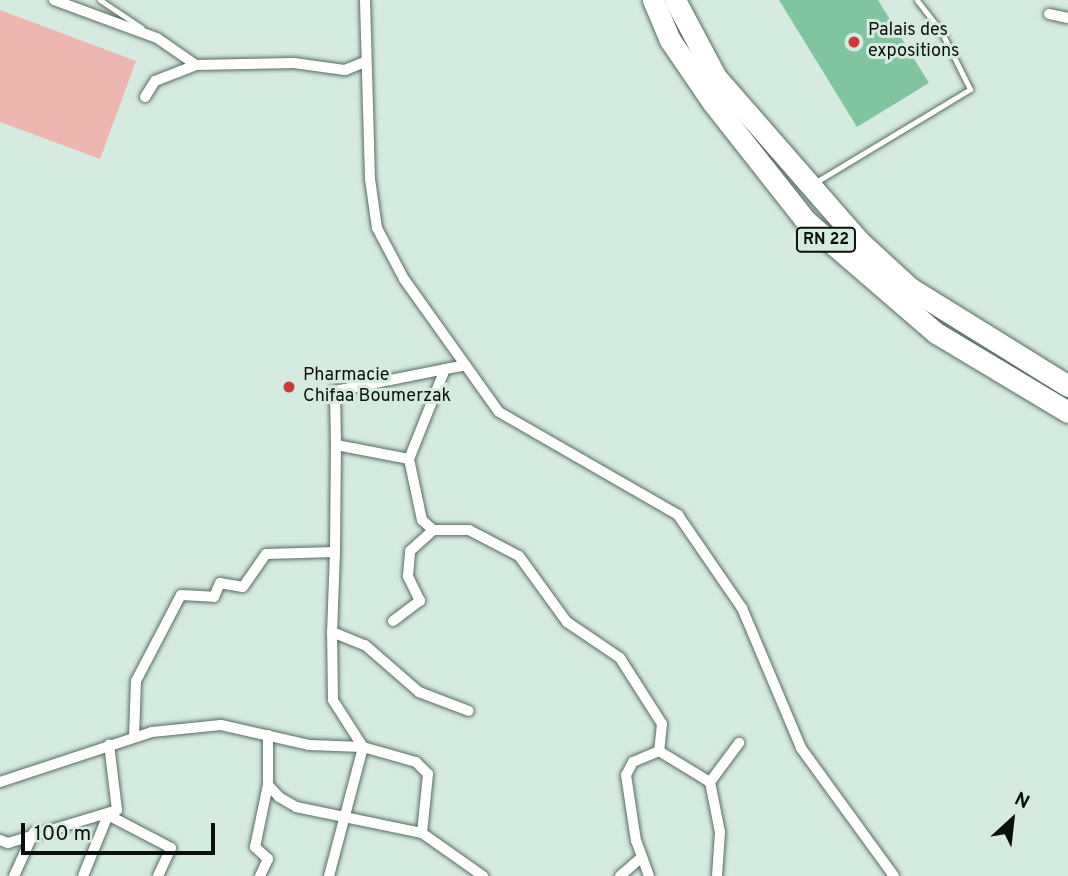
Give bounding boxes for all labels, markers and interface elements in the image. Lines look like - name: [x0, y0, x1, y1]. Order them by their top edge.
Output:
- place label: Palais des expositions: [868, 21, 959, 64]
- marker: Palais des expositions: [846, 34, 862, 50]
- road number: RN 22: [794, 228, 858, 252]
- place label: Pharmacie Chifaa Boumerzak: [303, 366, 451, 408]
- marker: Pharmacie Chifaa Boumerzak: [281, 379, 297, 395]
- north arrow: [977, 785, 1047, 855]
- text: N: [1010, 787, 1033, 815]
- scale bar: [24, 810, 219, 854]
- text: 100 m: [34, 821, 91, 848]

